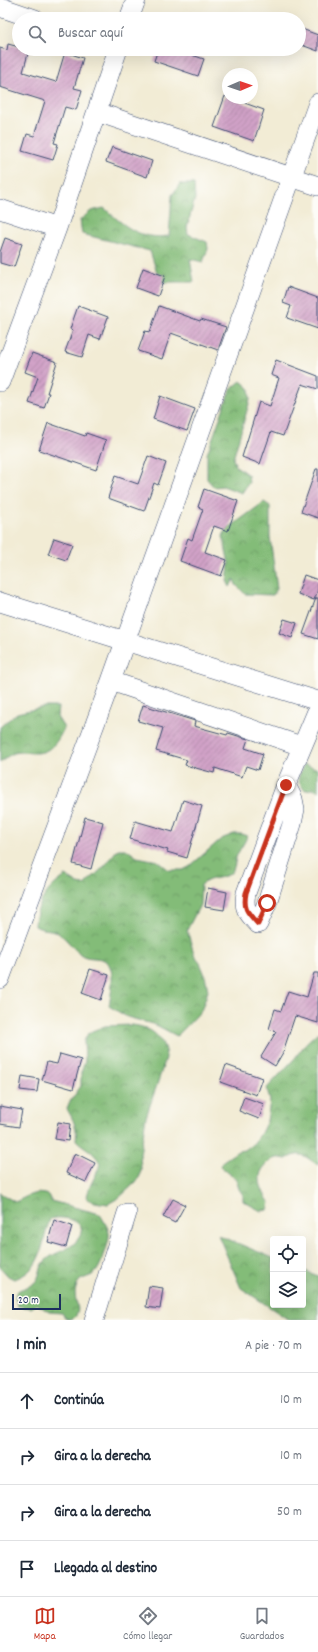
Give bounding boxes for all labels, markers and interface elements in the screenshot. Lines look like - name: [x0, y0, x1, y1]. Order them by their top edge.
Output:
- search box: [12, 12, 306, 56]
- icon: search: [26, 23, 48, 45]
- text: Buscar aquí: [58, 23, 123, 45]
- north arrow: [222, 68, 258, 104]
- route end: [277, 776, 295, 794]
- route start: [258, 894, 276, 912]
- map controls: [270, 1236, 306, 1308]
- button: locate: [270, 1236, 306, 1272]
- button: layers: [270, 1272, 306, 1308]
- scale bar: [12, 1292, 61, 1311]
- text: 20 m: [18, 1293, 39, 1309]
- text: 1 min: [16, 1334, 46, 1358]
- text: A pie · 70 m: [245, 1337, 302, 1356]
- icon: ahead: [16, 1390, 38, 1412]
- text: Continúa: [54, 1390, 104, 1412]
- text: 10 m: [280, 1391, 302, 1410]
- icon: right: [16, 1446, 38, 1468]
- text: Gira a la derecha: [54, 1446, 151, 1468]
- text: 10 m: [280, 1447, 302, 1466]
- icon: right: [16, 1502, 38, 1524]
- text: Gira a la derecha: [54, 1502, 151, 1524]
- text: 50 m: [277, 1503, 302, 1522]
- icon: arrive: [16, 1558, 38, 1580]
- text: Llegada al destino: [54, 1558, 157, 1580]
- tab: Mapa: [34, 1605, 56, 1645]
- tab: Cómo llegar: [123, 1605, 172, 1645]
- tab: Guardados: [240, 1605, 284, 1645]

